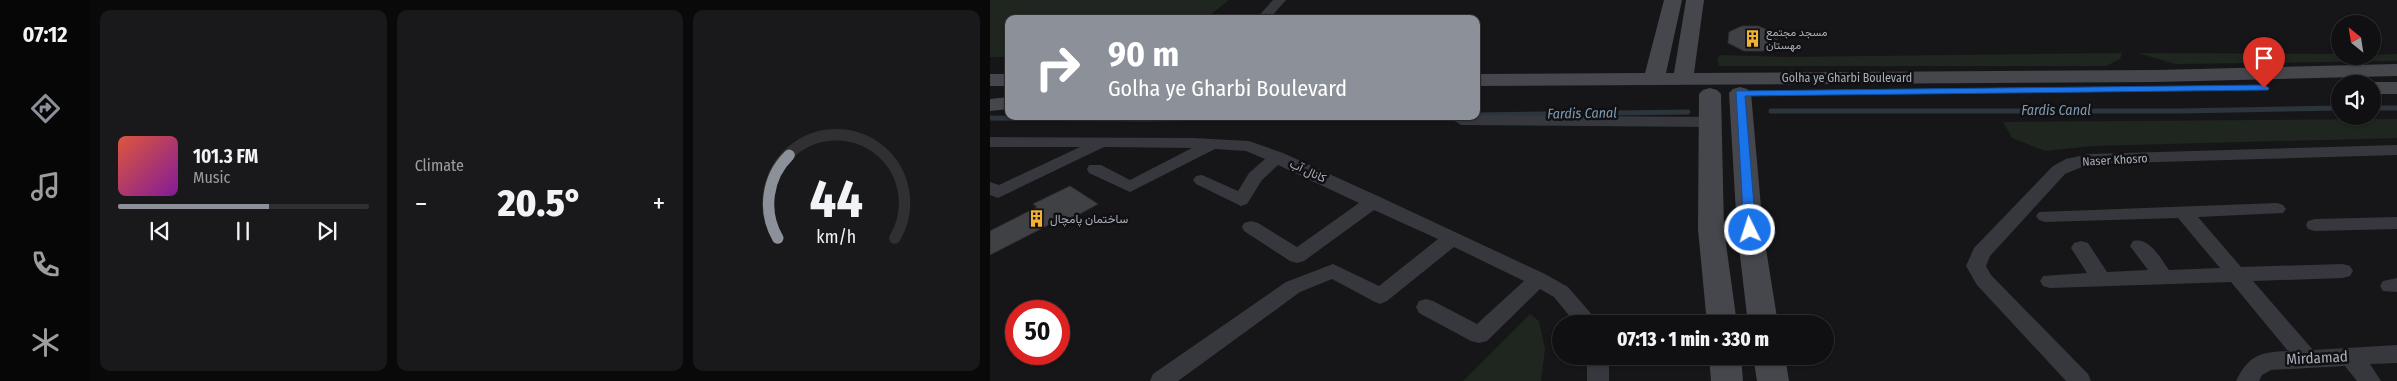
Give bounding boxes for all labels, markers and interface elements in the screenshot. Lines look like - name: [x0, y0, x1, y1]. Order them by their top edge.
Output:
- north arrow: [2331, 15, 2381, 65]
- map controls: [2331, 15, 2381, 125]
- text: 07:12: [23, 21, 67, 48]
- place label: مسجد مجتمع مهستان: [1766, 26, 1827, 52]
- building icon: مسجد مجتمع مهستان: [1742, 28, 1762, 48]
- text: 90 m: [1108, 33, 1179, 75]
- icon: right: [1025, 35, 1090, 100]
- pin: [2243, 37, 2285, 88]
- icon: arrive: [2250, 44, 2278, 72]
- street label: Golha ye Gharbi Boulevard: [1782, 71, 1912, 85]
- text: Golha ye Gharbi Boulevard: [1108, 75, 1347, 102]
- button: sound: [2331, 75, 2381, 125]
- icon: directions: [28, 91, 63, 126]
- water label: Fardis Canal: [2021, 102, 2091, 119]
- water label: Fardis Canal: [1547, 104, 1617, 123]
- text: 101.3 FM: [193, 145, 258, 168]
- street label: Naser Khosro: [2082, 151, 2148, 169]
- text: Climate: [415, 156, 464, 175]
- street label: کانال آب: [1287, 156, 1329, 186]
- text: Music: [193, 168, 230, 187]
- text: 44: [810, 168, 863, 231]
- icon: music: [28, 169, 63, 204]
- text: 20.5°: [498, 180, 582, 226]
- text: −: [415, 187, 427, 220]
- text: +: [653, 187, 665, 220]
- position arrow: [1723, 203, 1775, 255]
- building icon: ساختمان پامچال: [1026, 209, 1046, 229]
- place label: ساختمان پامچال: [1050, 212, 1128, 227]
- icon: previous: [146, 217, 174, 245]
- icon: pause: [229, 217, 257, 245]
- icon: next: [313, 217, 341, 245]
- text: km/h: [817, 226, 857, 248]
- icon: phone: [28, 247, 63, 282]
- speed limit sign: 50: [1005, 300, 1070, 365]
- icon: climate: [28, 325, 63, 360]
- text: 07:13 · 1 min · 330 m: [1617, 328, 1769, 351]
- street label: Mirdamad: [2286, 347, 2348, 369]

